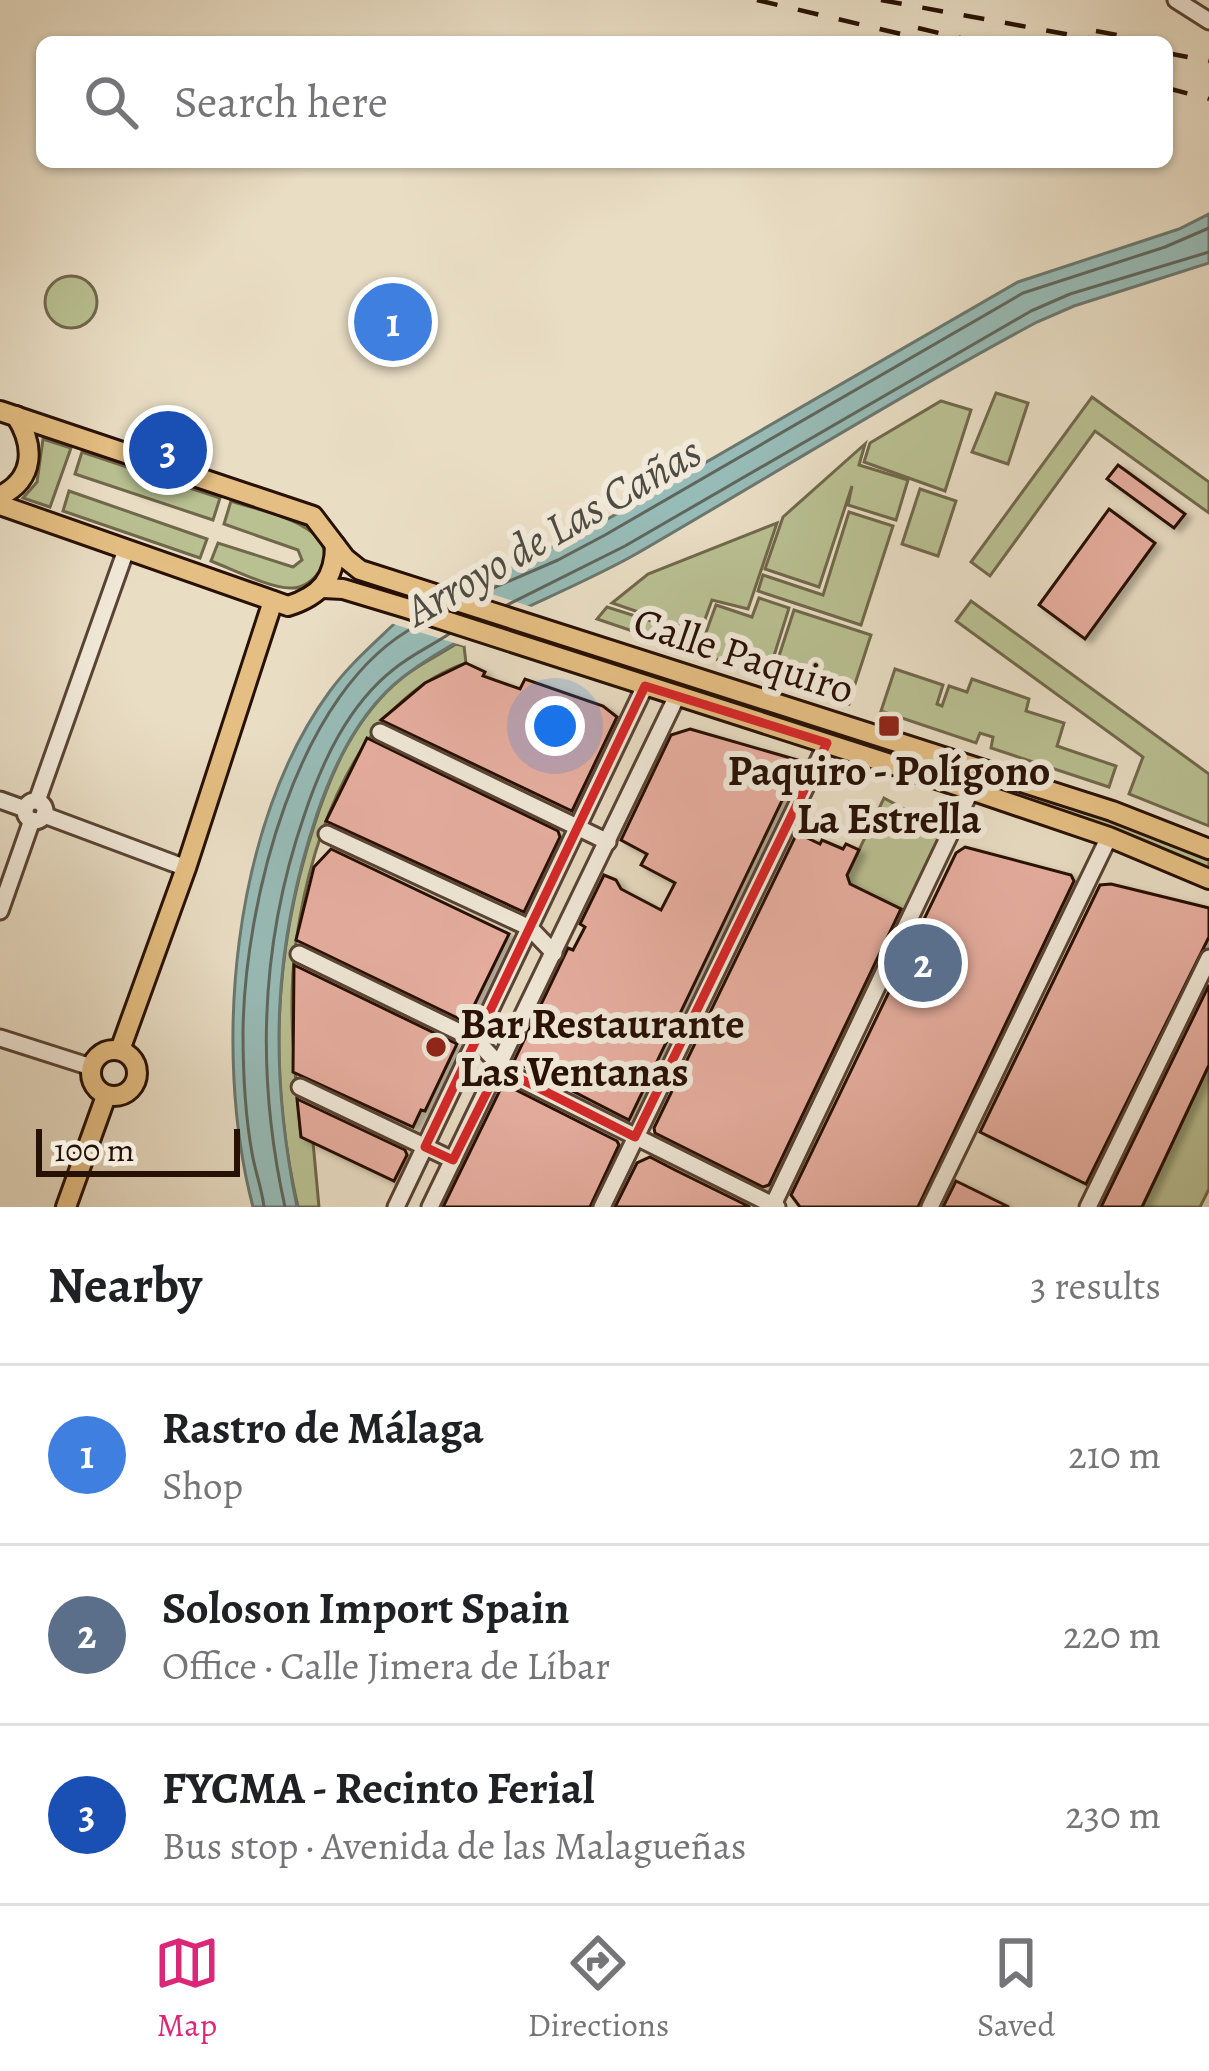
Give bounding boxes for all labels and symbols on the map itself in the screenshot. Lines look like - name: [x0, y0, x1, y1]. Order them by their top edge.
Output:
- pin: 1: [354, 277, 432, 367]
- pin: 3: [129, 405, 207, 495]
- water label: Arroyo de Las Cañas: [392, 421, 712, 642]
- street label: Calle Paquiro: [627, 593, 861, 717]
- your location: [525, 696, 585, 756]
- marker: Paquiro - Polígono La Estrella: [876, 713, 902, 739]
- place label: Paquiro - Polígono La Estrella: [728, 742, 1050, 847]
- pin: 2: [884, 918, 962, 1008]
- place label: Bar Restaurante Las Ventanas: [460, 995, 745, 1100]
- marker: Bar Restaurante Las Ventanas: [423, 1034, 449, 1060]
- scale bar: [36, 1123, 240, 1176]

